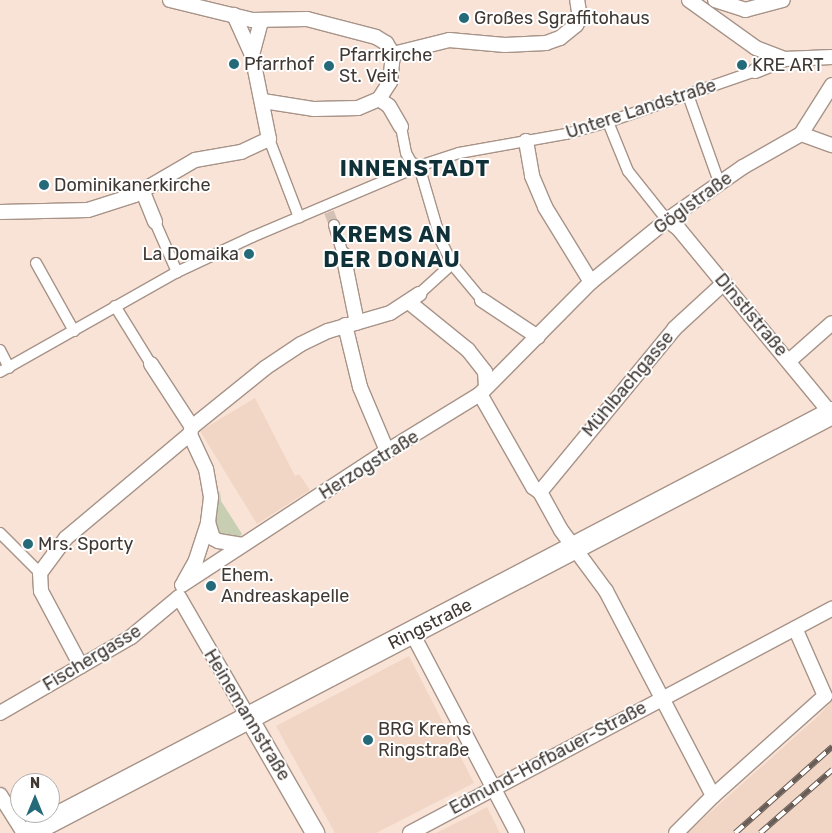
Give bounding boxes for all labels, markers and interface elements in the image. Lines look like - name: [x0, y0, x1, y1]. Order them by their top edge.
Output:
- place label: Großes Sgraffitohaus: [474, 7, 650, 29]
- marker: Großes Sgraffitohaus: [458, 12, 470, 24]
- place label: Pfarrkirche St. Veit: [339, 45, 432, 88]
- place label: Pfarrhof: [244, 53, 314, 75]
- place label: KRE ART: [752, 54, 824, 76]
- marker: Pfarrhof: [228, 58, 240, 70]
- marker: KRE ART: [736, 59, 748, 71]
- marker: Pfarrkirche St. Veit: [323, 60, 335, 72]
- street label: Untere Landstraße: [563, 74, 719, 144]
- district label: INNENSTADT: [339, 156, 491, 182]
- street label: Göglstraße: [650, 167, 736, 239]
- place label: Dominikanerkirche: [54, 174, 211, 196]
- marker: Dominikanerkirche: [38, 179, 50, 191]
- district label: KREMS AN DER DONAU: [322, 221, 462, 272]
- place label: La Domaika: [142, 243, 239, 265]
- marker: La Domaika: [243, 248, 255, 260]
- street label: Dinstlstraße: [710, 269, 792, 361]
- street label: Mühlbachgasse: [578, 327, 678, 441]
- street label: Herzogstraße: [315, 426, 423, 504]
- place label: Mrs. Sporty: [38, 533, 133, 555]
- marker: Mrs. Sporty: [22, 538, 34, 550]
- place label: Ehem. Andreaskapelle: [221, 565, 349, 608]
- marker: Ehem. Andreaskapelle: [205, 580, 217, 592]
- street label: Ringstraße: [384, 594, 476, 654]
- street label: Fischergasse: [39, 620, 145, 696]
- street label: Heinemannstraße: [199, 645, 295, 785]
- street label: Edmund-Hofbauer-Straße: [446, 697, 650, 819]
- place label: BRG Krems Ringstraße: [378, 719, 471, 762]
- marker: BRG Krems Ringstraße: [362, 734, 374, 746]
- north arrow: [10, 773, 60, 823]
- text: N: [30, 775, 40, 792]

